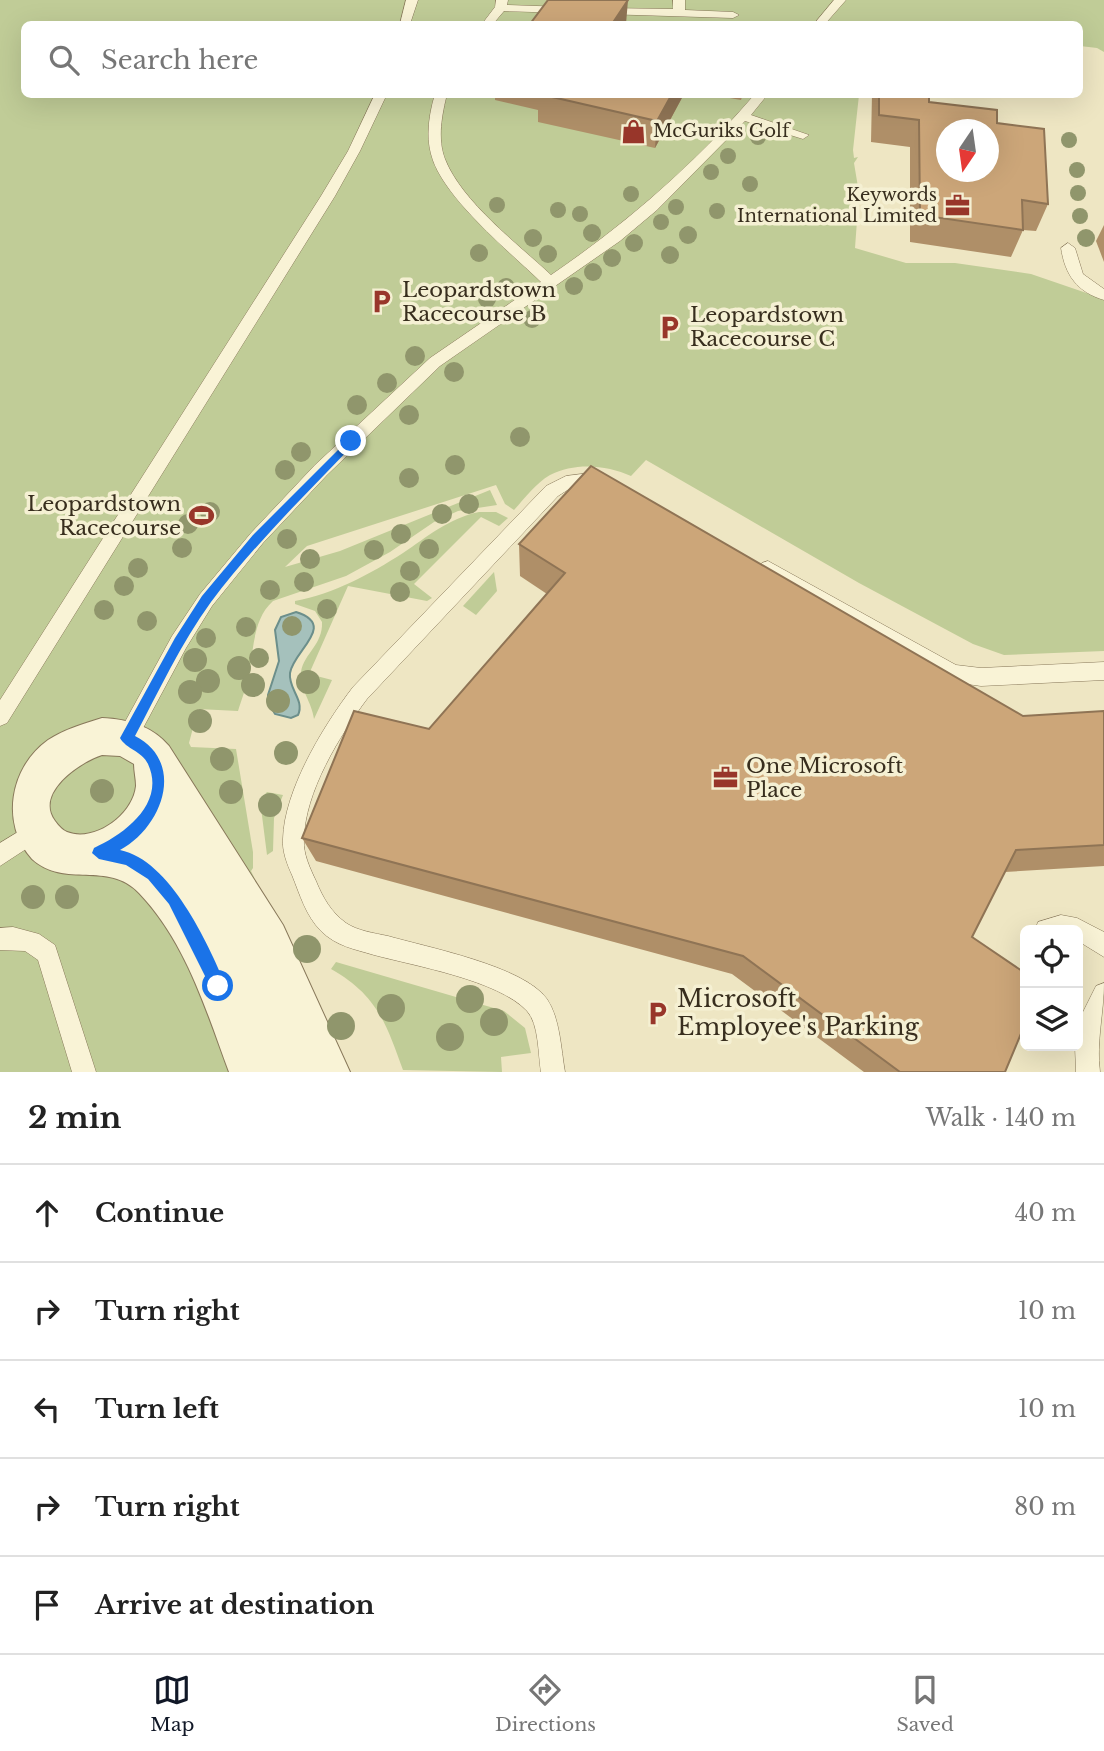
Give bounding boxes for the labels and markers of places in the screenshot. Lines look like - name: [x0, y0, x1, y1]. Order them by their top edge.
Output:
- shop icon: McGuriks Golf: [619, 117, 647, 145]
- place label: McGuriks Golf: [653, 120, 792, 142]
- place label: Keywords International Limited: [737, 184, 937, 227]
- office icon: Keywords International Limited: [943, 191, 971, 219]
- place label: Leopardstown Racecourse B: [402, 277, 556, 327]
- parking icon: Leopardstown Racecourse B: [368, 288, 396, 316]
- place label: Leopardstown Racecourse C: [690, 302, 844, 352]
- parking icon: Leopardstown Racecourse C: [656, 313, 684, 341]
- place label: Leopardstown Racecourse: [27, 491, 181, 541]
- sports icon: Leopardstown Racecourse: [187, 502, 215, 530]
- place label: One Microsoft Place: [746, 753, 903, 803]
- office icon: One Microsoft Place: [712, 764, 740, 792]
- place label: Microsoft Employee's Parking: [677, 984, 920, 1041]
- parking icon: Microsoft Employee's Parking: [643, 999, 671, 1027]

